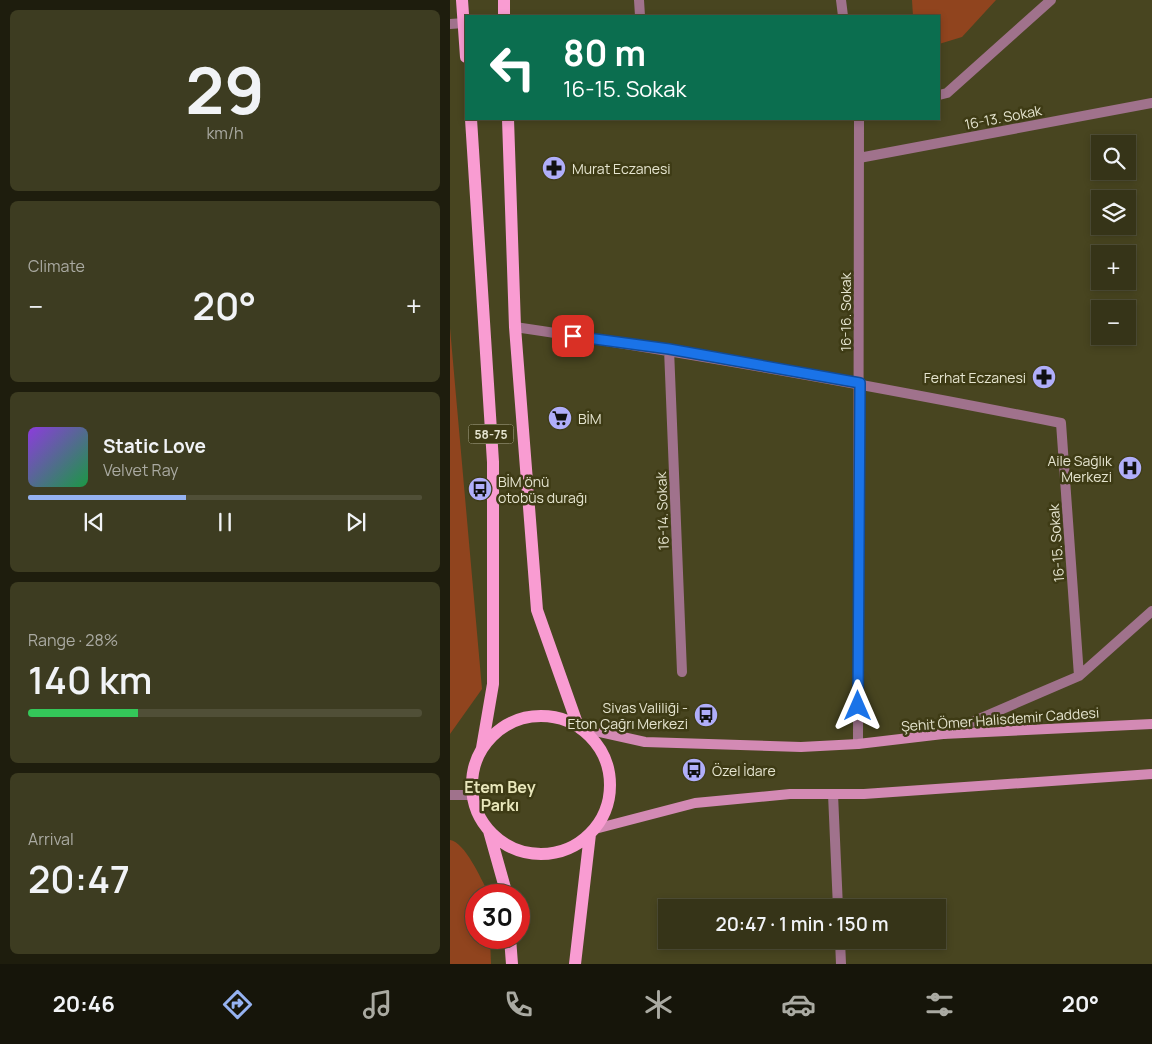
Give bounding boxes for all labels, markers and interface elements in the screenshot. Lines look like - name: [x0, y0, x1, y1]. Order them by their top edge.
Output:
- text: 80 m: [563, 29, 646, 77]
- icon: left: [480, 35, 545, 100]
- text: 29: [185, 45, 265, 134]
- text: 16-15. Sokak: [563, 74, 686, 104]
- street label: 16-13. Sokak: [963, 100, 1044, 134]
- text: km/h: [206, 122, 244, 144]
- map controls: [1091, 135, 1136, 345]
- button: search: [1091, 135, 1136, 180]
- pharmacy icon: Murat Eczanesi: [541, 155, 567, 181]
- place label: Murat Eczanesi: [572, 159, 671, 178]
- button: layers: [1091, 190, 1136, 235]
- button: +: [1091, 245, 1136, 290]
- text: Climate: [28, 255, 85, 277]
- street label: 16-16. Sokak: [836, 271, 855, 352]
- text: 20°: [193, 279, 256, 331]
- text: −: [28, 287, 43, 325]
- text: +: [406, 287, 422, 325]
- button: −: [1091, 300, 1136, 345]
- pin: [552, 315, 594, 357]
- icon: arrive: [559, 322, 587, 350]
- pharmacy icon: Ferhat Eczanesi: [1031, 364, 1057, 390]
- place label: Ferhat Eczanesi: [924, 368, 1026, 387]
- supermarket icon: BİM: [547, 405, 573, 431]
- place label: BİM: [578, 409, 602, 428]
- road number: 58-75: [468, 424, 514, 444]
- text: Static Love: [103, 433, 206, 459]
- place label: Aile Sağlık Merkezi: [1047, 451, 1113, 486]
- hospital icon: Aile Sağlık Merkezi: [1117, 455, 1143, 481]
- text: Velvet Ray: [103, 459, 179, 481]
- street label: 16-14. Sokak: [651, 470, 673, 551]
- place label: BİM önü otobüs durağı: [498, 472, 587, 507]
- bus stop icon: BİM önü otobüs durağı: [467, 476, 493, 502]
- street label: 16-15. Sokak: [1044, 502, 1068, 583]
- icon: previous: [80, 508, 108, 536]
- icon: pause: [211, 508, 239, 536]
- icon: next: [342, 508, 370, 536]
- text: Range · 28%: [28, 629, 118, 651]
- text: 140 km: [28, 653, 152, 705]
- position arrow: [831, 679, 883, 731]
- place label: Sivas Valiliği - Eton Çağrı Merkezi: [567, 698, 688, 733]
- bus stop icon: Sivas Valiliği - Eton Çağrı Merkezi: [693, 702, 719, 728]
- street label: Şehit Ömer Halisdemir Caddesi: [900, 703, 1100, 735]
- bus stop icon: Özel İdare: [681, 757, 707, 783]
- place label: Özel İdare: [712, 761, 776, 780]
- district label: Etem Bey Parkı: [464, 776, 536, 816]
- text: Arrival: [28, 828, 74, 850]
- text: 20:47: [28, 852, 130, 904]
- speed limit sign: 30: [465, 884, 530, 949]
- text: 20:47 · 1 min · 150 m: [716, 911, 888, 937]
- icon: directions: [220, 987, 255, 1022]
- icon: music: [360, 987, 395, 1022]
- icon: phone: [501, 987, 536, 1022]
- icon: climate: [641, 987, 676, 1022]
- icon: car: [781, 987, 816, 1022]
- icon: filters: [922, 987, 957, 1022]
- text: 20:46: [53, 989, 115, 1019]
- text: 20°: [1062, 989, 1099, 1019]

